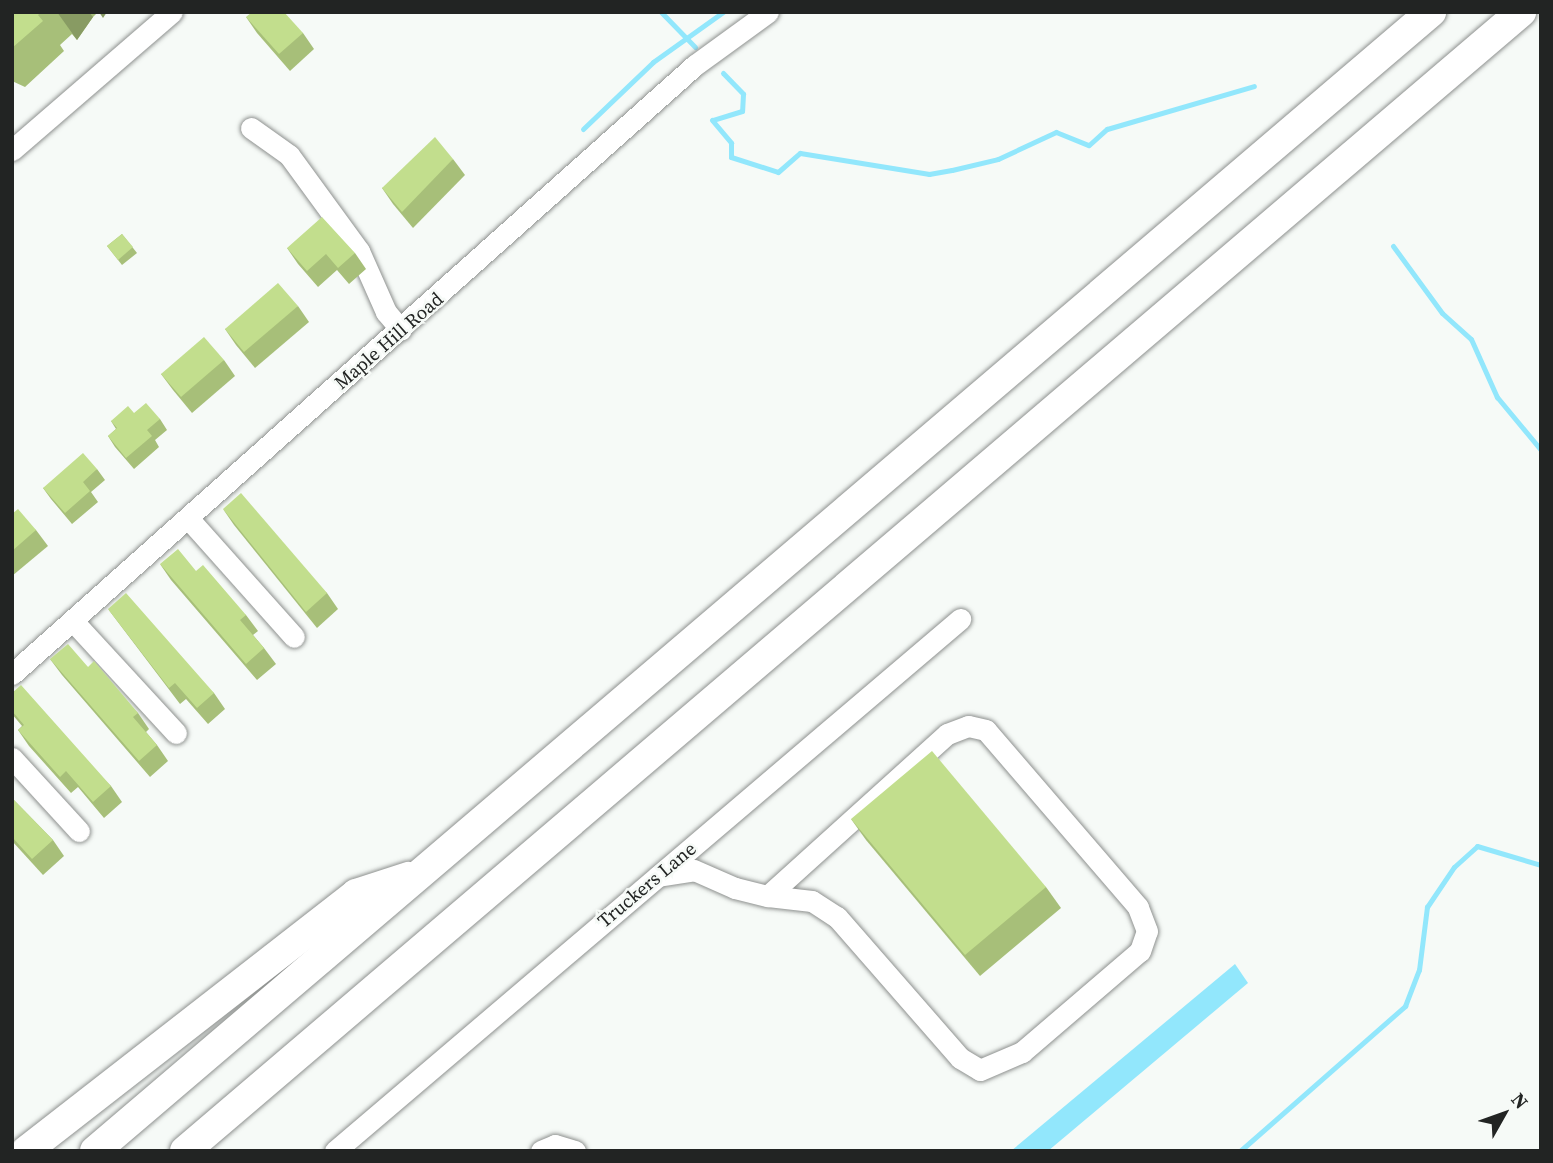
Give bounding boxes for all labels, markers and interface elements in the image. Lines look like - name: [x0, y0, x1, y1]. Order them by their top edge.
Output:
- street label: Maple Hill Road: [330, 288, 448, 394]
- street label: Truckers Lane: [593, 837, 701, 933]
- north arrow: [1469, 1079, 1539, 1149]
- text: N: [1506, 1087, 1534, 1114]

